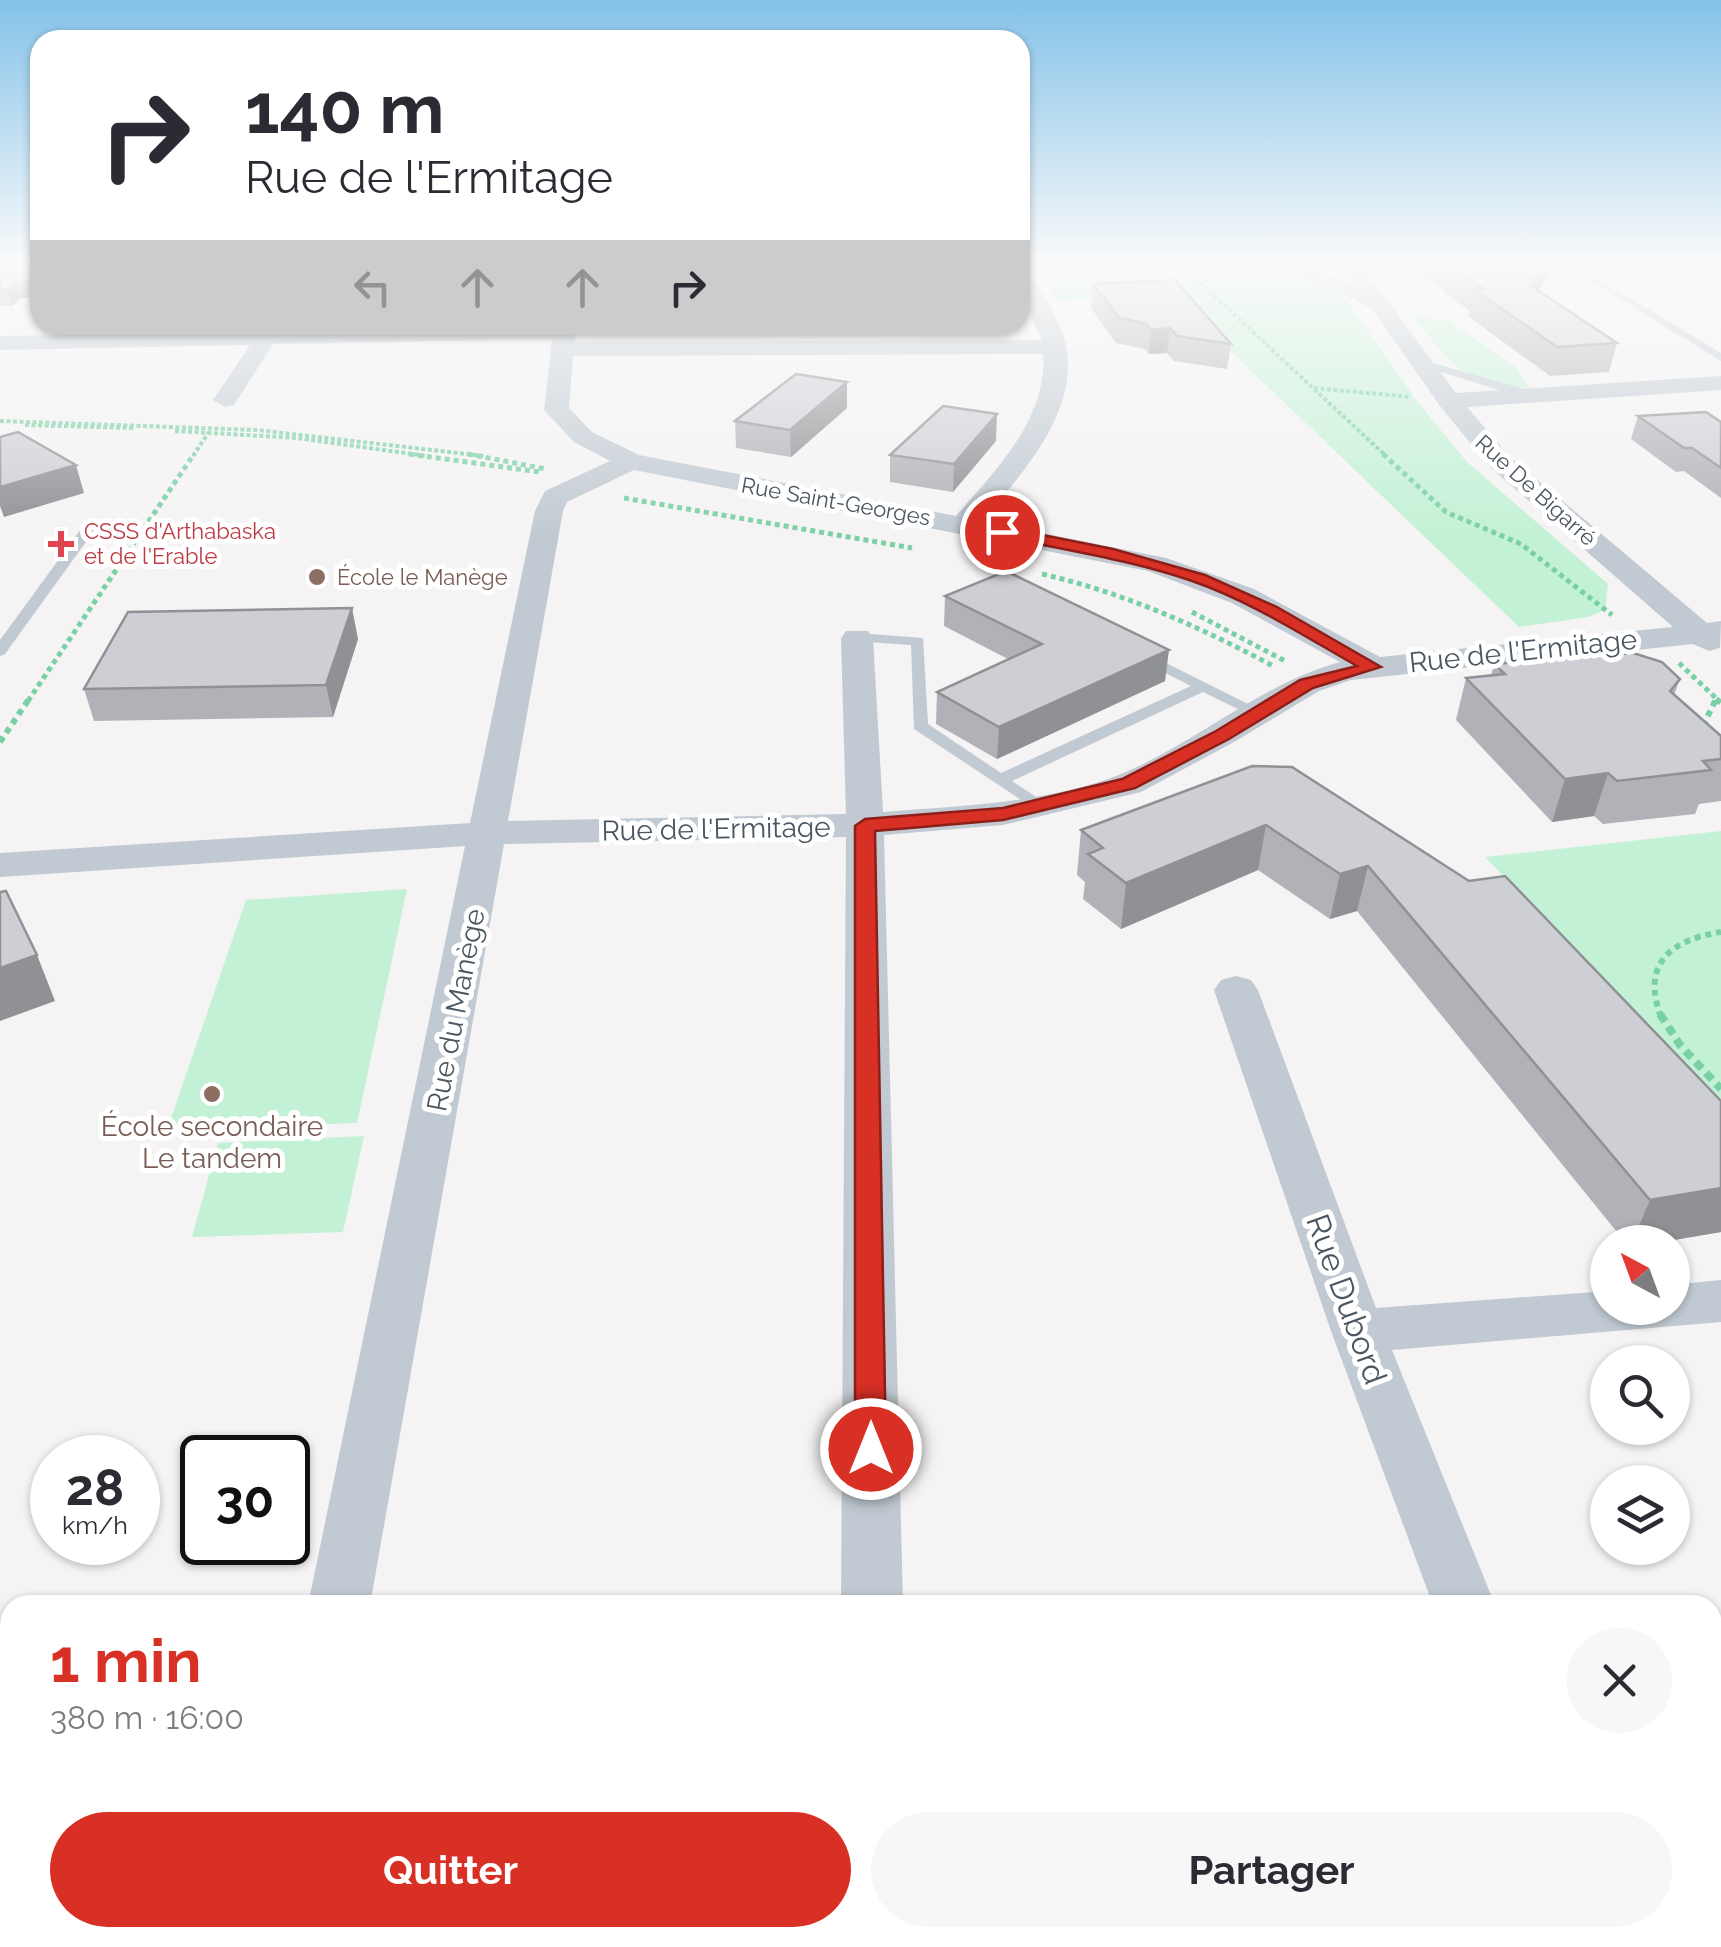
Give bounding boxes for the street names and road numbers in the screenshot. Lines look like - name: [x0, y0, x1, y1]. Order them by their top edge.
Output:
- street label: Rue De Bigarré: [1470, 429, 1602, 551]
- street label: Rue Saint-Georges: [739, 472, 933, 530]
- street label: Rue de l'Ermitage: [1407, 623, 1639, 679]
- street label: Rue de l'Ermitage: [601, 811, 831, 847]
- street label: Rue du Manège: [420, 906, 492, 1114]
- street label: Rue Dubord: [1299, 1209, 1395, 1389]

